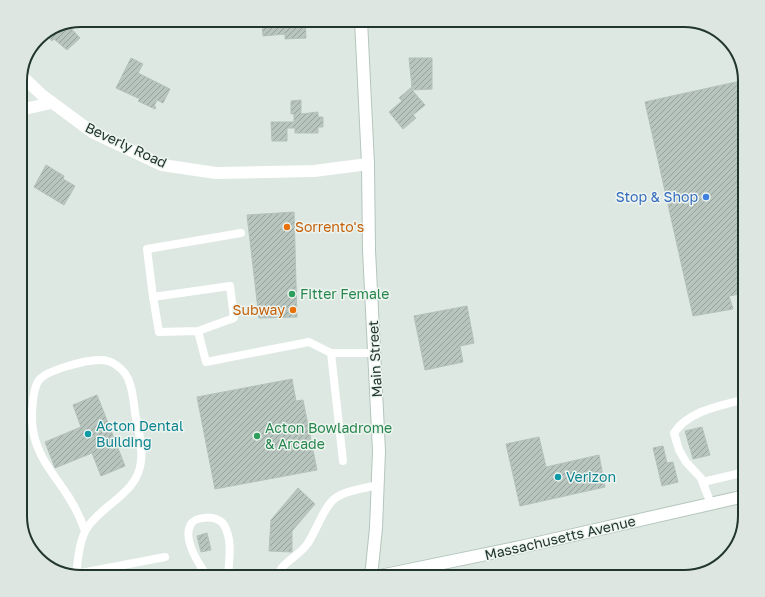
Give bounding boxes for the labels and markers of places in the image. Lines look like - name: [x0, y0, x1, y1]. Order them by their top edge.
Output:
- place label: Stop & Shop: [616, 188, 698, 205]
- marker: Stop & Shop: [701, 192, 711, 202]
- place label: Sorrento's: [295, 218, 364, 235]
- marker: Sorrento's: [282, 222, 292, 232]
- place label: Fitter Female: [300, 285, 389, 302]
- marker: Fitter Female: [287, 289, 297, 299]
- place label: Subway: [233, 301, 285, 318]
- marker: Subway: [288, 305, 298, 315]
- place label: Acton Dental Building: [96, 417, 183, 450]
- place label: Acton Bowladrome & Arcade: [265, 419, 392, 452]
- marker: Acton Dental Building: [83, 429, 93, 439]
- marker: Acton Bowladrome & Arcade: [252, 431, 262, 441]
- place label: Verizon: [566, 468, 616, 485]
- marker: Verizon: [553, 472, 563, 482]

